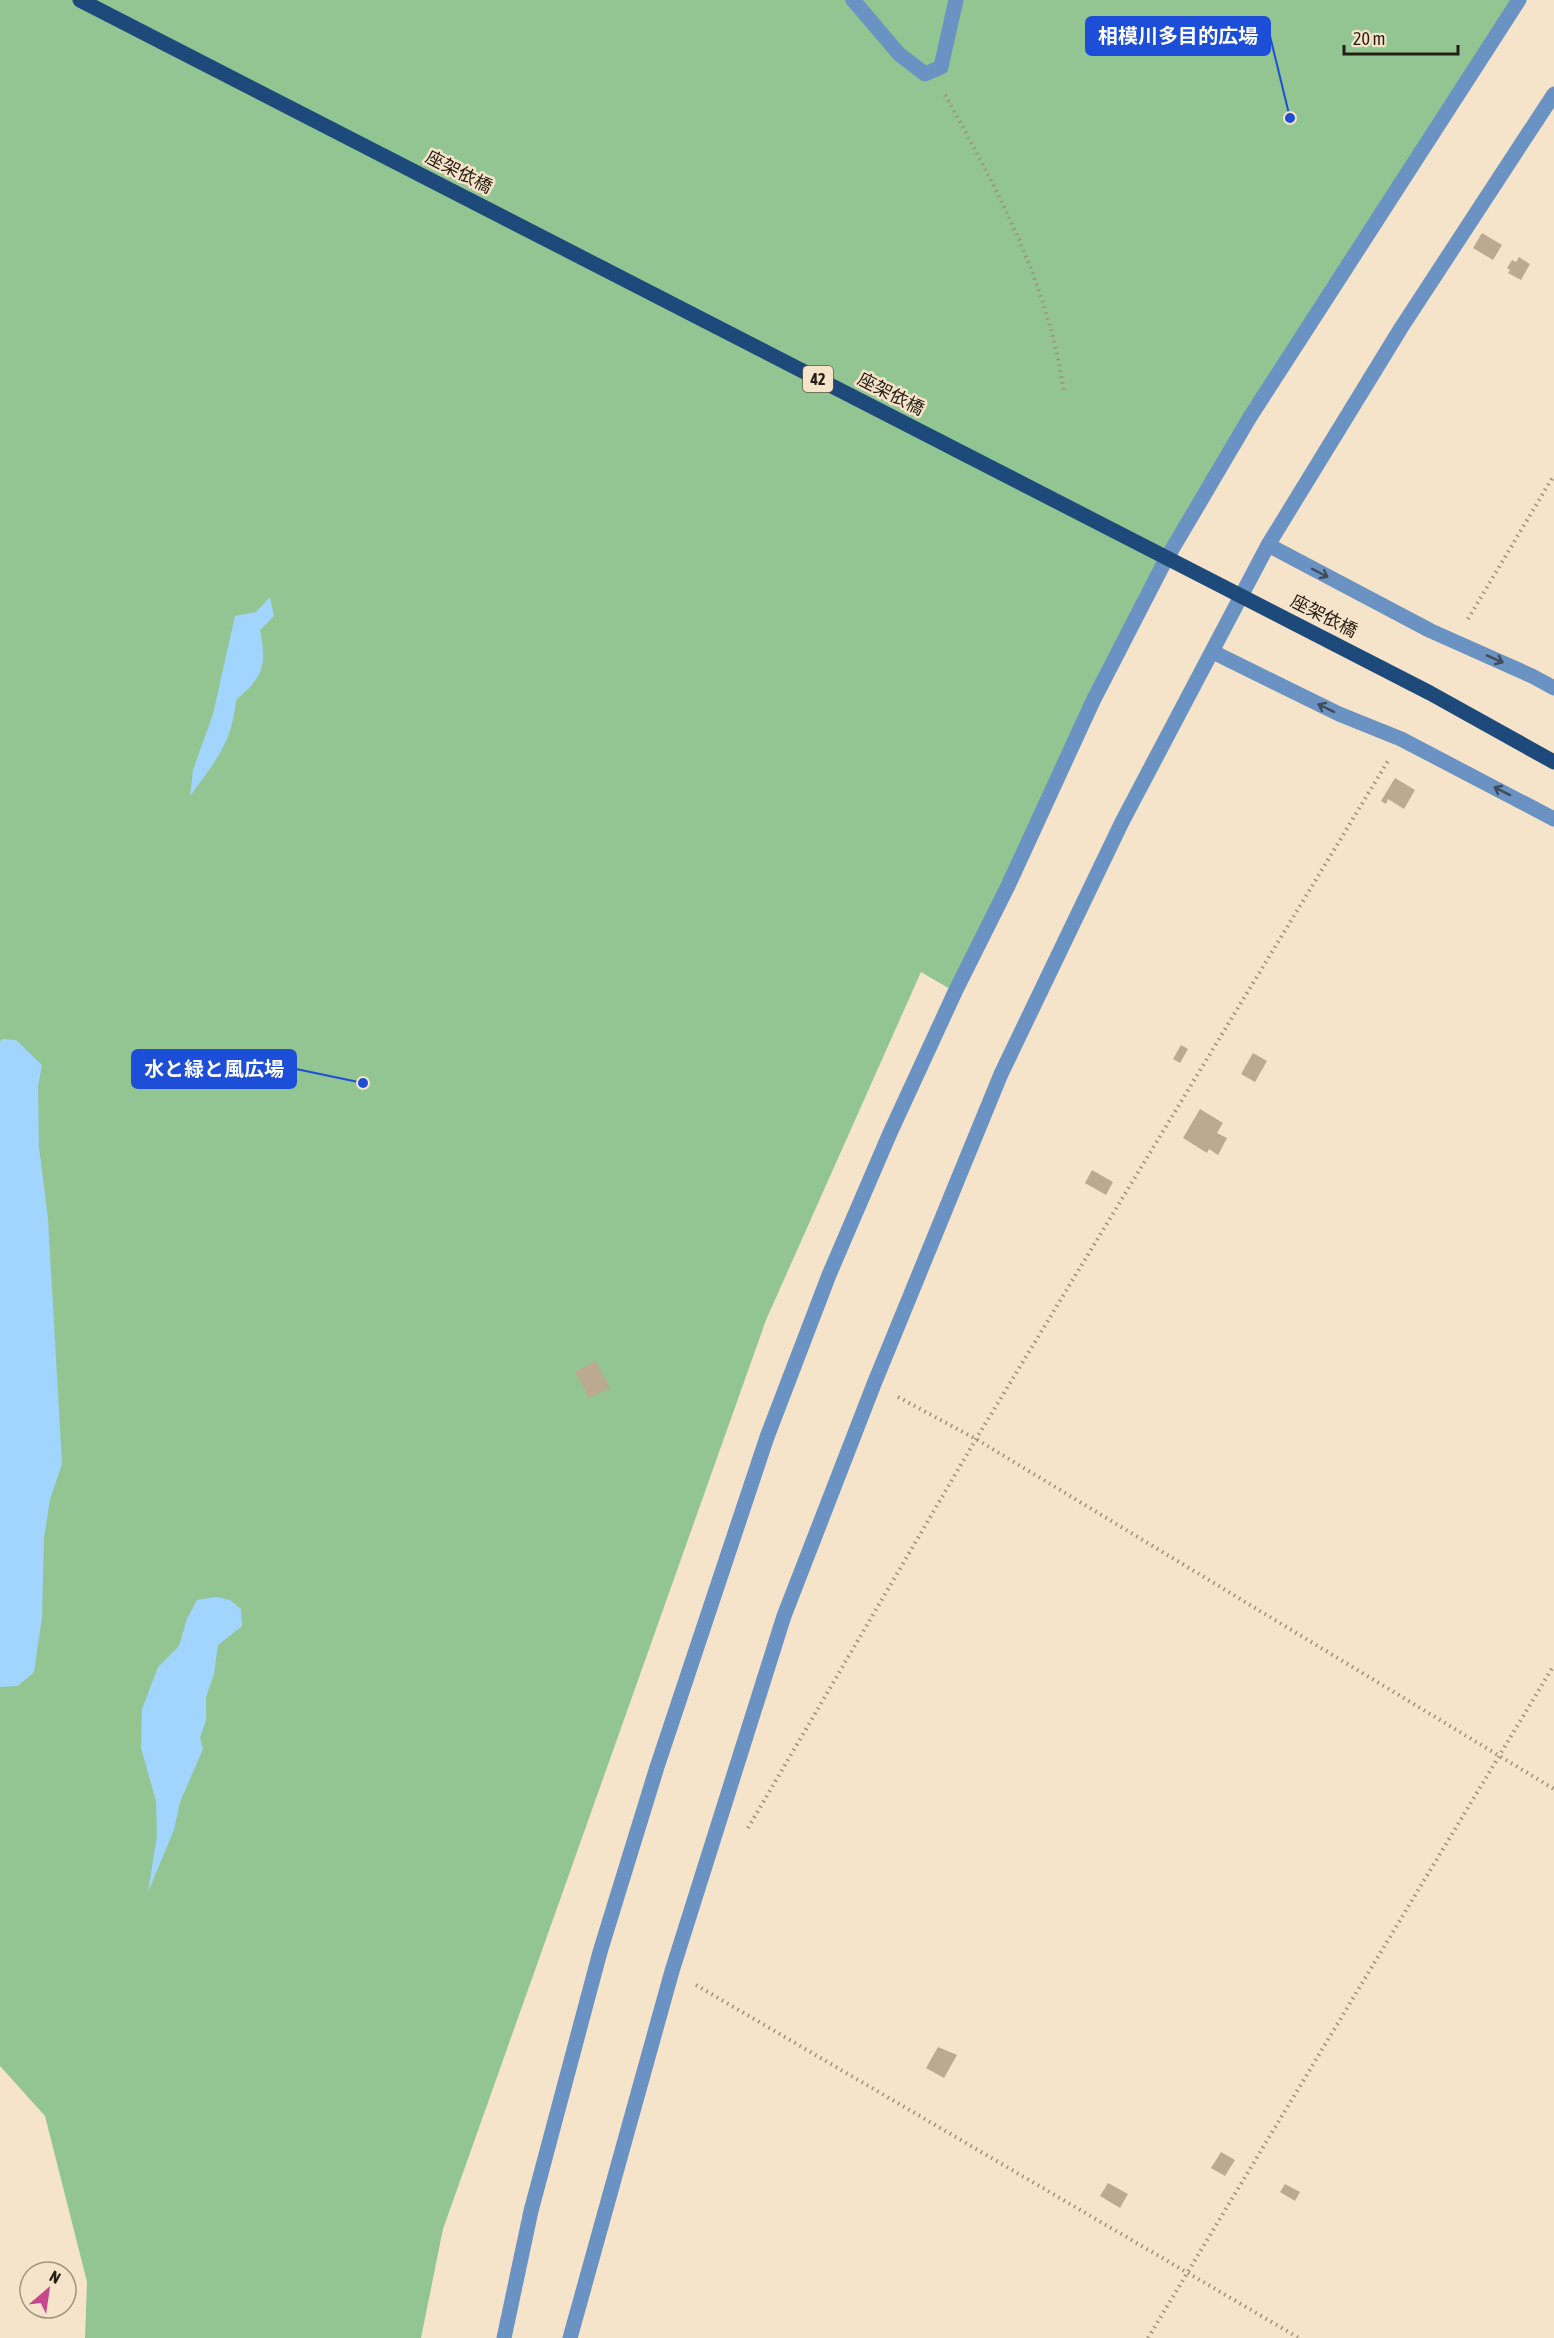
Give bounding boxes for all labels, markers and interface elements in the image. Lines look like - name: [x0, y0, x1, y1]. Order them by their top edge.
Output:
- callout: 相模川多目的広場: [1086, 17, 1270, 55]
- scale bar: [1344, 18, 1458, 56]
- text: 相模川多目的広場: [1098, 24, 1258, 47]
- text: 20 m: [1353, 28, 1385, 49]
- street label: 座架依橋: [422, 146, 496, 197]
- road number: 42: [803, 366, 833, 392]
- street label: 座架依橋: [854, 368, 928, 419]
- one-way arrow: [1311, 567, 1329, 579]
- street label: 座架依橋: [1287, 590, 1361, 641]
- one-way arrow: [1485, 654, 1503, 665]
- one-way arrow: [1318, 701, 1336, 713]
- one-way arrow: [1494, 785, 1512, 797]
- callout: 水と緑と風広場: [132, 1050, 296, 1088]
- text: 水と緑と風広場: [144, 1057, 284, 1080]
- north arrow: [18, 2260, 78, 2320]
- text: N: [47, 2267, 64, 2287]

